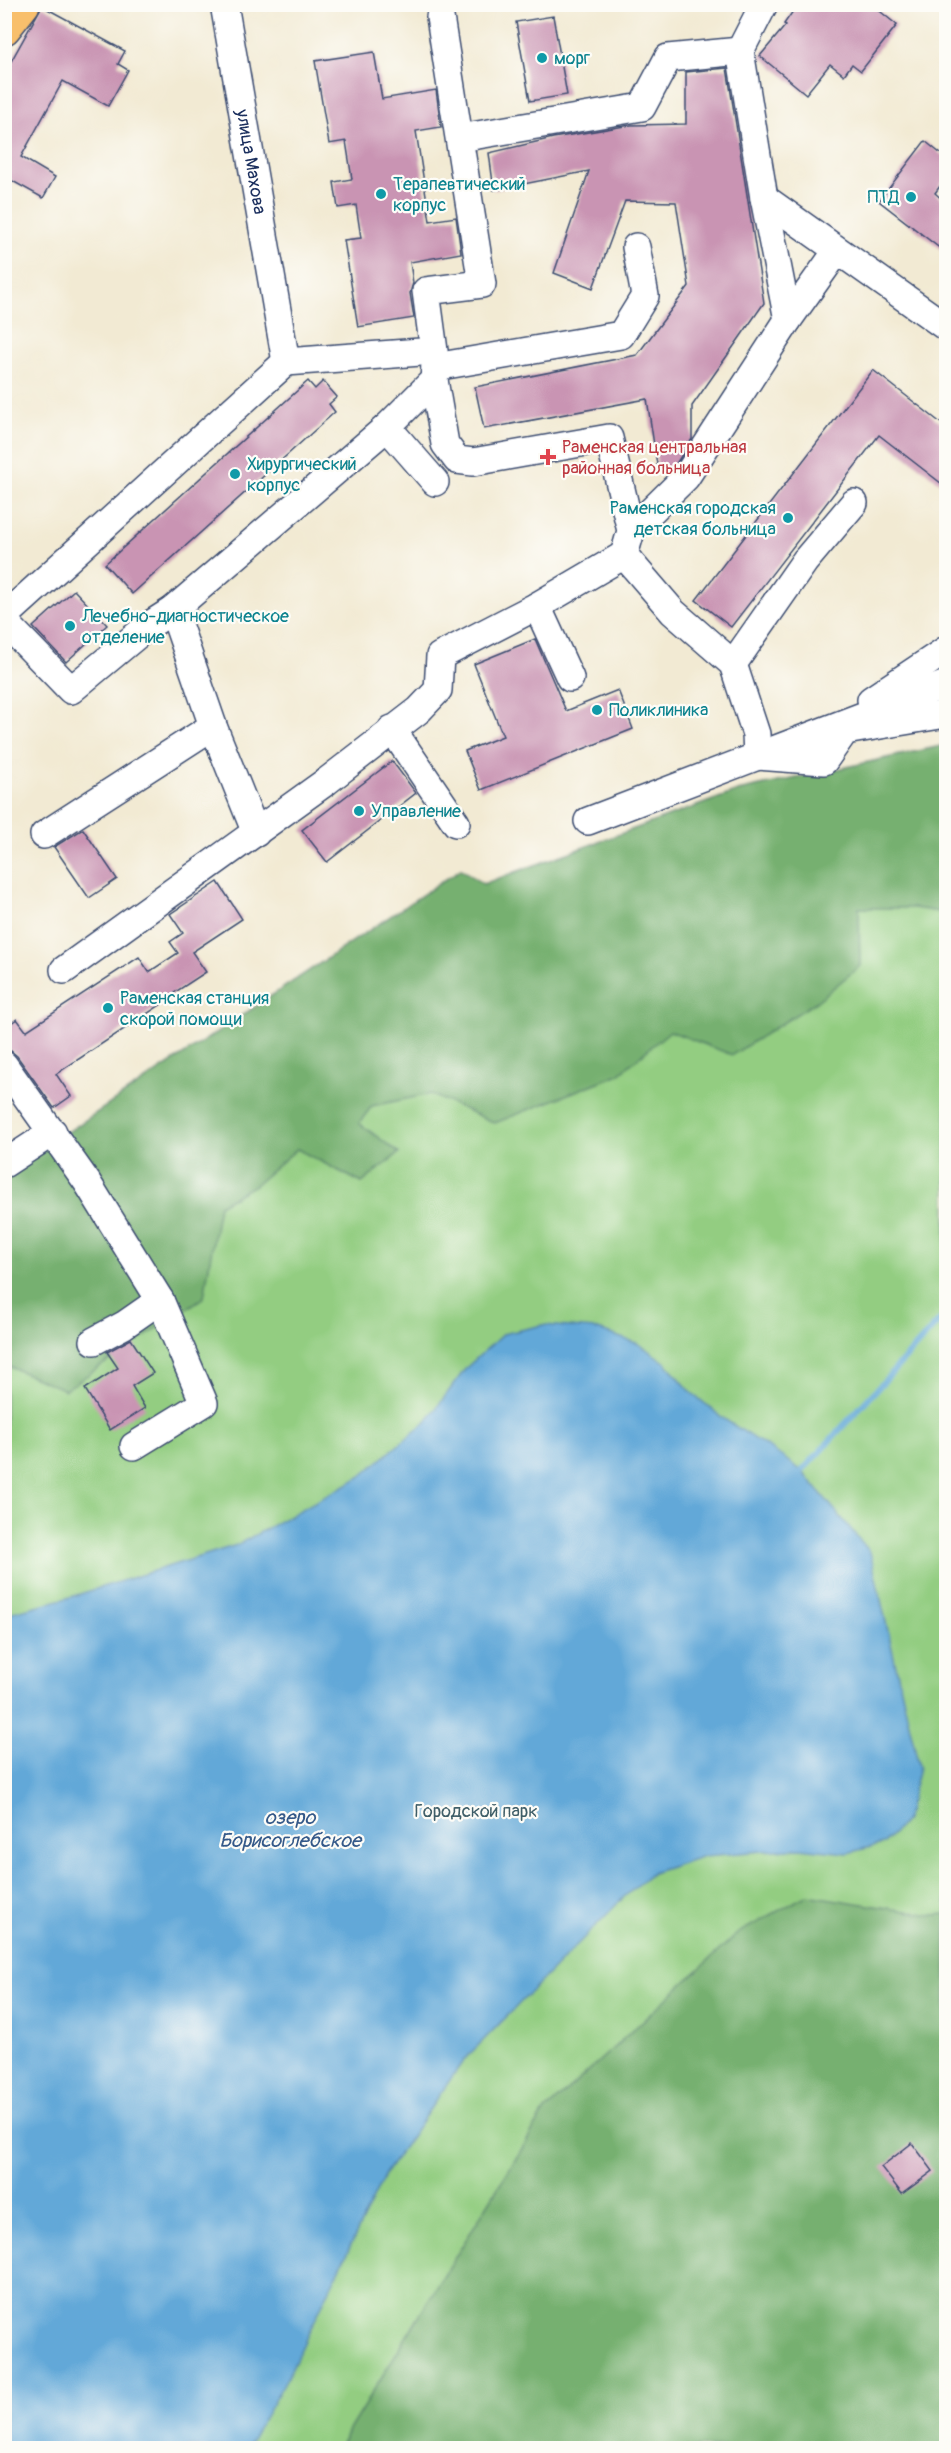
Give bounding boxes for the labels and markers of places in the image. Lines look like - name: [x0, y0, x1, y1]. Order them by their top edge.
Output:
- place label: морг: [554, 47, 590, 70]
- marker: морг: [535, 51, 549, 65]
- place label: Терапевтический корпус: [393, 173, 526, 217]
- place label: ПТД: [867, 186, 899, 209]
- marker: Терапевтический корпус: [374, 187, 388, 201]
- marker: ПТД: [904, 190, 918, 204]
- place label: Раменская центральная районная больница: [562, 436, 747, 480]
- marker: Раменская центральная районная больница: [539, 448, 557, 466]
- place label: Хирургический корпус: [247, 453, 357, 497]
- marker: Хирургический корпус: [228, 467, 242, 481]
- place label: Раменская городская детская больница: [610, 497, 776, 541]
- marker: Раменская городская детская больница: [781, 511, 795, 525]
- place label: Лечебно-диагностическое отделение: [81, 605, 289, 649]
- marker: Лечебно-диагностическое отделение: [63, 619, 77, 633]
- place label: Поликлиника: [609, 699, 708, 722]
- marker: Поликлиника: [590, 703, 604, 717]
- place label: Управление: [371, 800, 461, 823]
- marker: Управление: [352, 804, 366, 818]
- place label: Раменская станция скорой помощи: [120, 987, 269, 1031]
- marker: Раменская станция скорой помощи: [101, 1001, 115, 1015]

